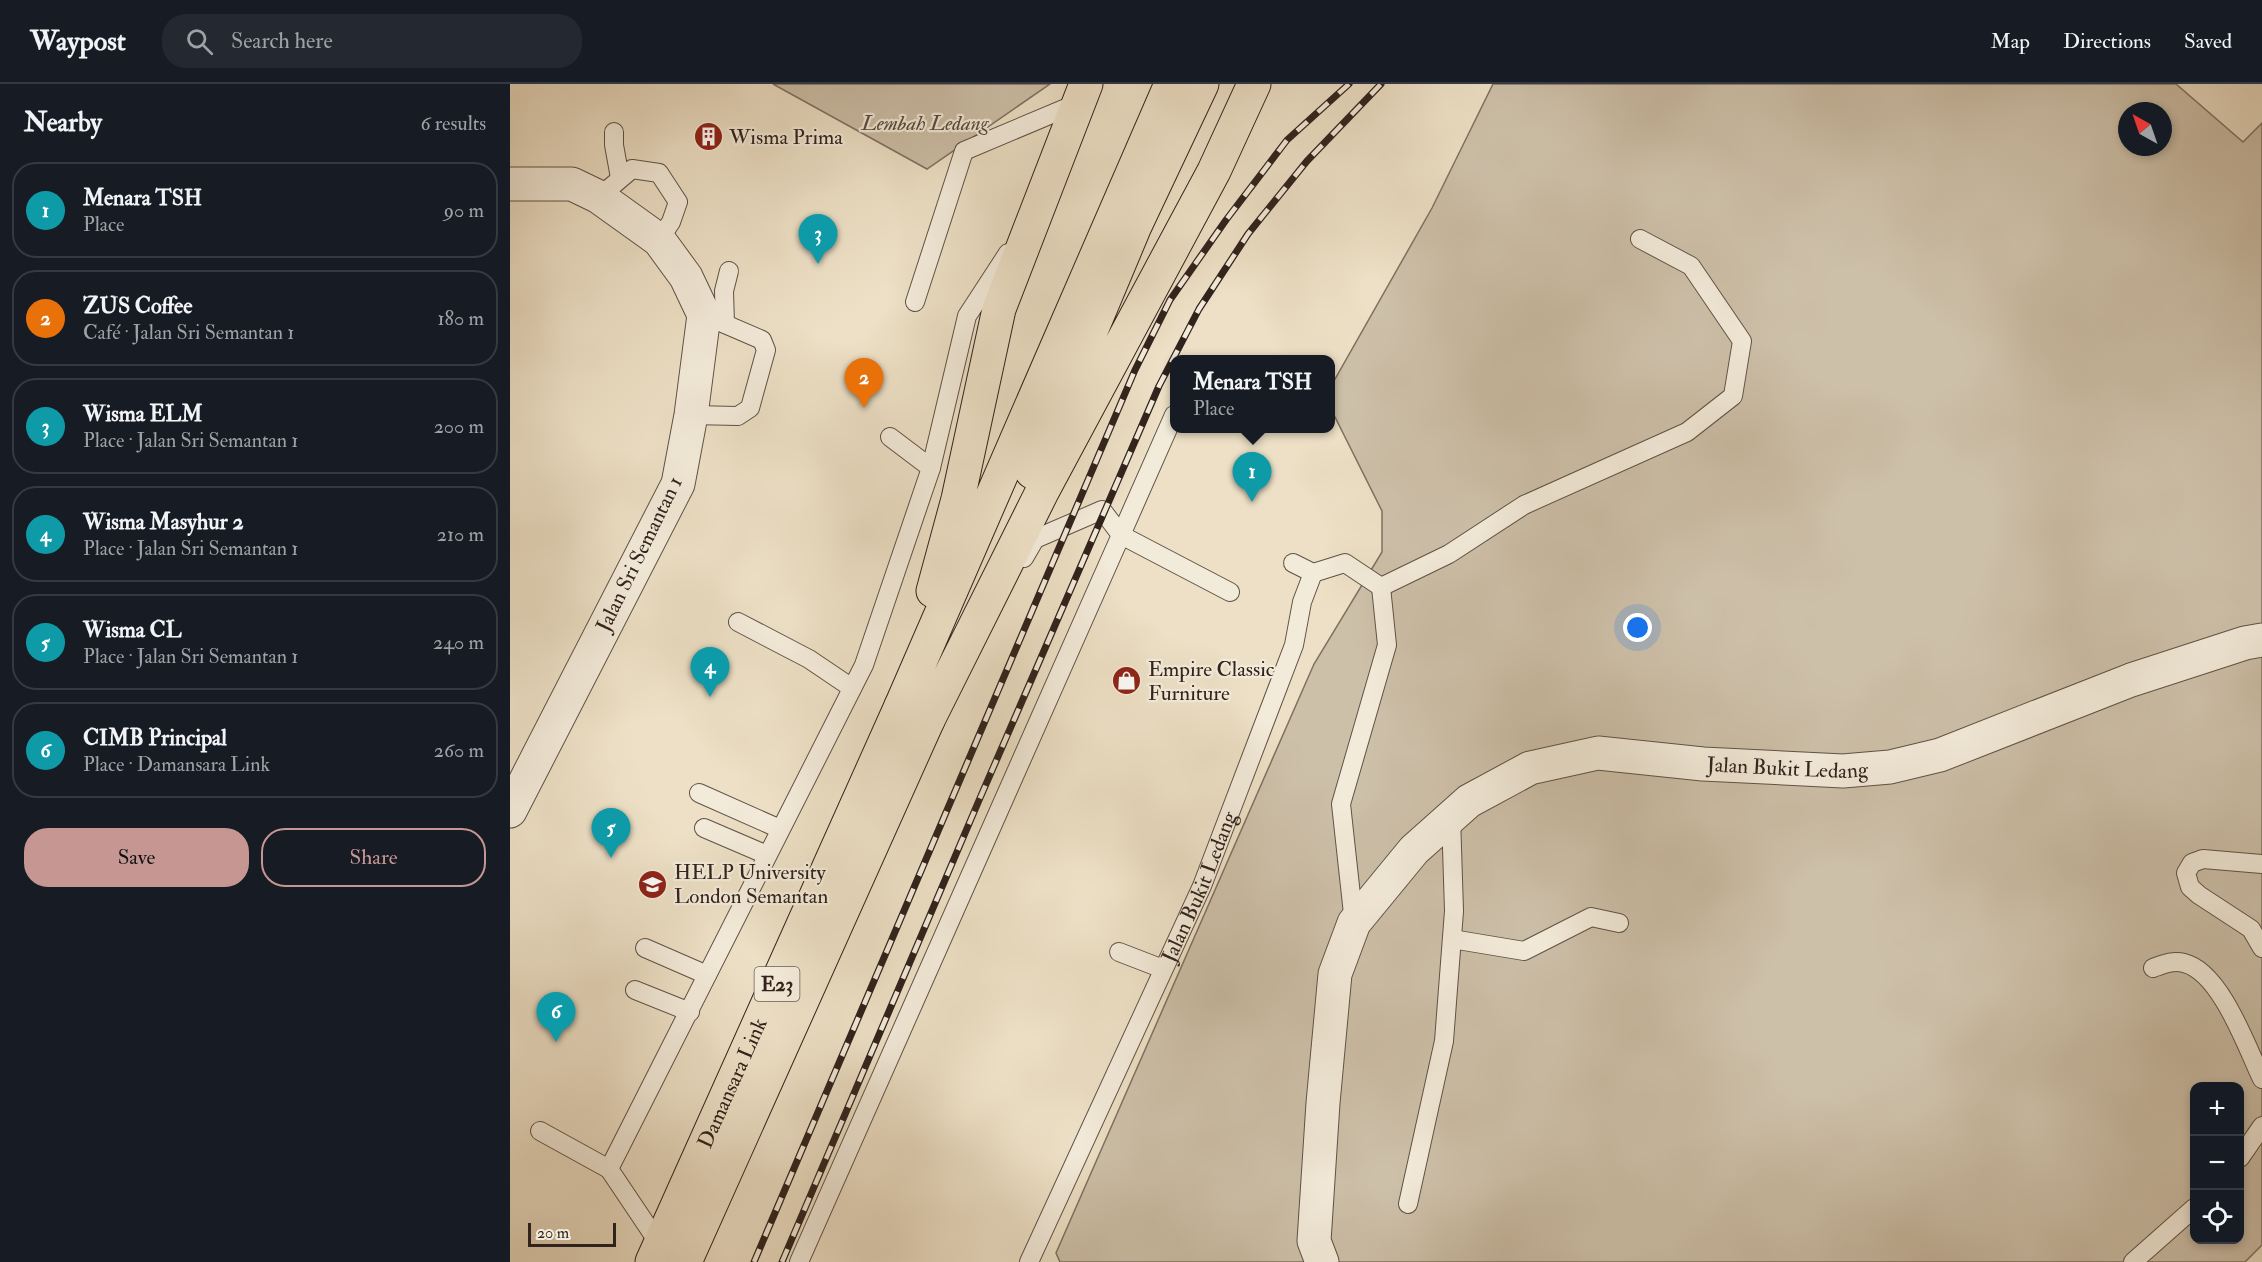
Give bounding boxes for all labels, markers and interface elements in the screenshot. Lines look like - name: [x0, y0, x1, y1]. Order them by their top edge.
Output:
- search box: [162, 14, 582, 68]
- text: Waypost: [30, 24, 126, 59]
- icon: search: [183, 25, 216, 58]
- text: Search here: [231, 27, 333, 55]
- text: Map: [1990, 28, 2030, 55]
- text: Directions: [2063, 28, 2151, 55]
- text: Saved: [2184, 28, 2232, 55]
- north arrow: [2118, 102, 2172, 156]
- text: Nearby: [24, 107, 102, 139]
- park label: Lembah Ledang: [860, 110, 990, 137]
- text: 6 results: [420, 111, 486, 136]
- building icon: Wisma Prima: [692, 121, 724, 153]
- place label: Wisma Prima: [728, 124, 843, 151]
- text: Menara TSH: [83, 184, 202, 212]
- text: 1: [42, 198, 49, 223]
- text: 90 m: [444, 198, 484, 223]
- text: Place: [83, 212, 124, 237]
- pin: 3: [798, 214, 838, 264]
- text: ZUS Coffee: [83, 292, 192, 320]
- text: 2: [40, 306, 51, 331]
- text: 180 m: [437, 306, 484, 331]
- text: Café · Jalan Sri Semantan 1: [83, 320, 294, 345]
- popup: [1170, 355, 1335, 433]
- pin: 2: [844, 358, 884, 408]
- text: Menara TSH: [1193, 368, 1312, 396]
- text: Place: [1193, 396, 1234, 421]
- text: Wisma ELM: [83, 400, 203, 428]
- text: 3: [42, 414, 49, 439]
- text: 200 m: [434, 414, 484, 439]
- text: Place · Jalan Sri Semantan 1: [83, 428, 298, 453]
- pin: 1: [1232, 452, 1272, 502]
- street label: Jalan Sri Semantan 1: [590, 472, 689, 637]
- text: Wisma Masyhur 2: [83, 508, 244, 536]
- text: 4: [40, 522, 51, 547]
- text: 210 m: [437, 522, 484, 547]
- text: Place · Jalan Sri Semantan 1: [83, 536, 298, 561]
- your location: [1623, 613, 1652, 642]
- text: Wisma CL: [83, 616, 182, 644]
- text: 5: [41, 630, 50, 655]
- text: 240 m: [433, 630, 484, 655]
- text: Place · Jalan Sri Semantan 1: [83, 644, 298, 669]
- pin: 4: [690, 648, 730, 697]
- place label: Empire Classic Furniture: [1148, 656, 1275, 707]
- shop icon: Empire Classic Furniture: [1111, 665, 1143, 697]
- text: CIMB Principal: [83, 724, 227, 752]
- text: 6: [40, 738, 51, 763]
- text: 260 m: [434, 738, 484, 763]
- street label: Jalan Bukit Ledang: [1705, 751, 1870, 785]
- text: Place · Damansara Link: [83, 752, 270, 777]
- street label: Jalan Bukit Ledang: [1155, 807, 1243, 968]
- pin: 5: [592, 808, 630, 858]
- button: Save: [24, 828, 249, 887]
- button: Share: [261, 828, 486, 887]
- place label: HELP University London Semantan: [674, 859, 828, 910]
- school or university icon: HELP University London Semantan: [637, 868, 669, 900]
- road number: E23: [754, 967, 800, 1001]
- pin: 6: [536, 992, 576, 1042]
- street label: Damansara Link: [692, 1014, 773, 1153]
- map controls: [2190, 1082, 2244, 1244]
- button: +: [2190, 1082, 2244, 1136]
- button: −: [2190, 1136, 2244, 1190]
- button: locate: [2190, 1190, 2244, 1244]
- scale bar: [528, 1220, 616, 1248]
- text: 20 m: [537, 1223, 569, 1243]

